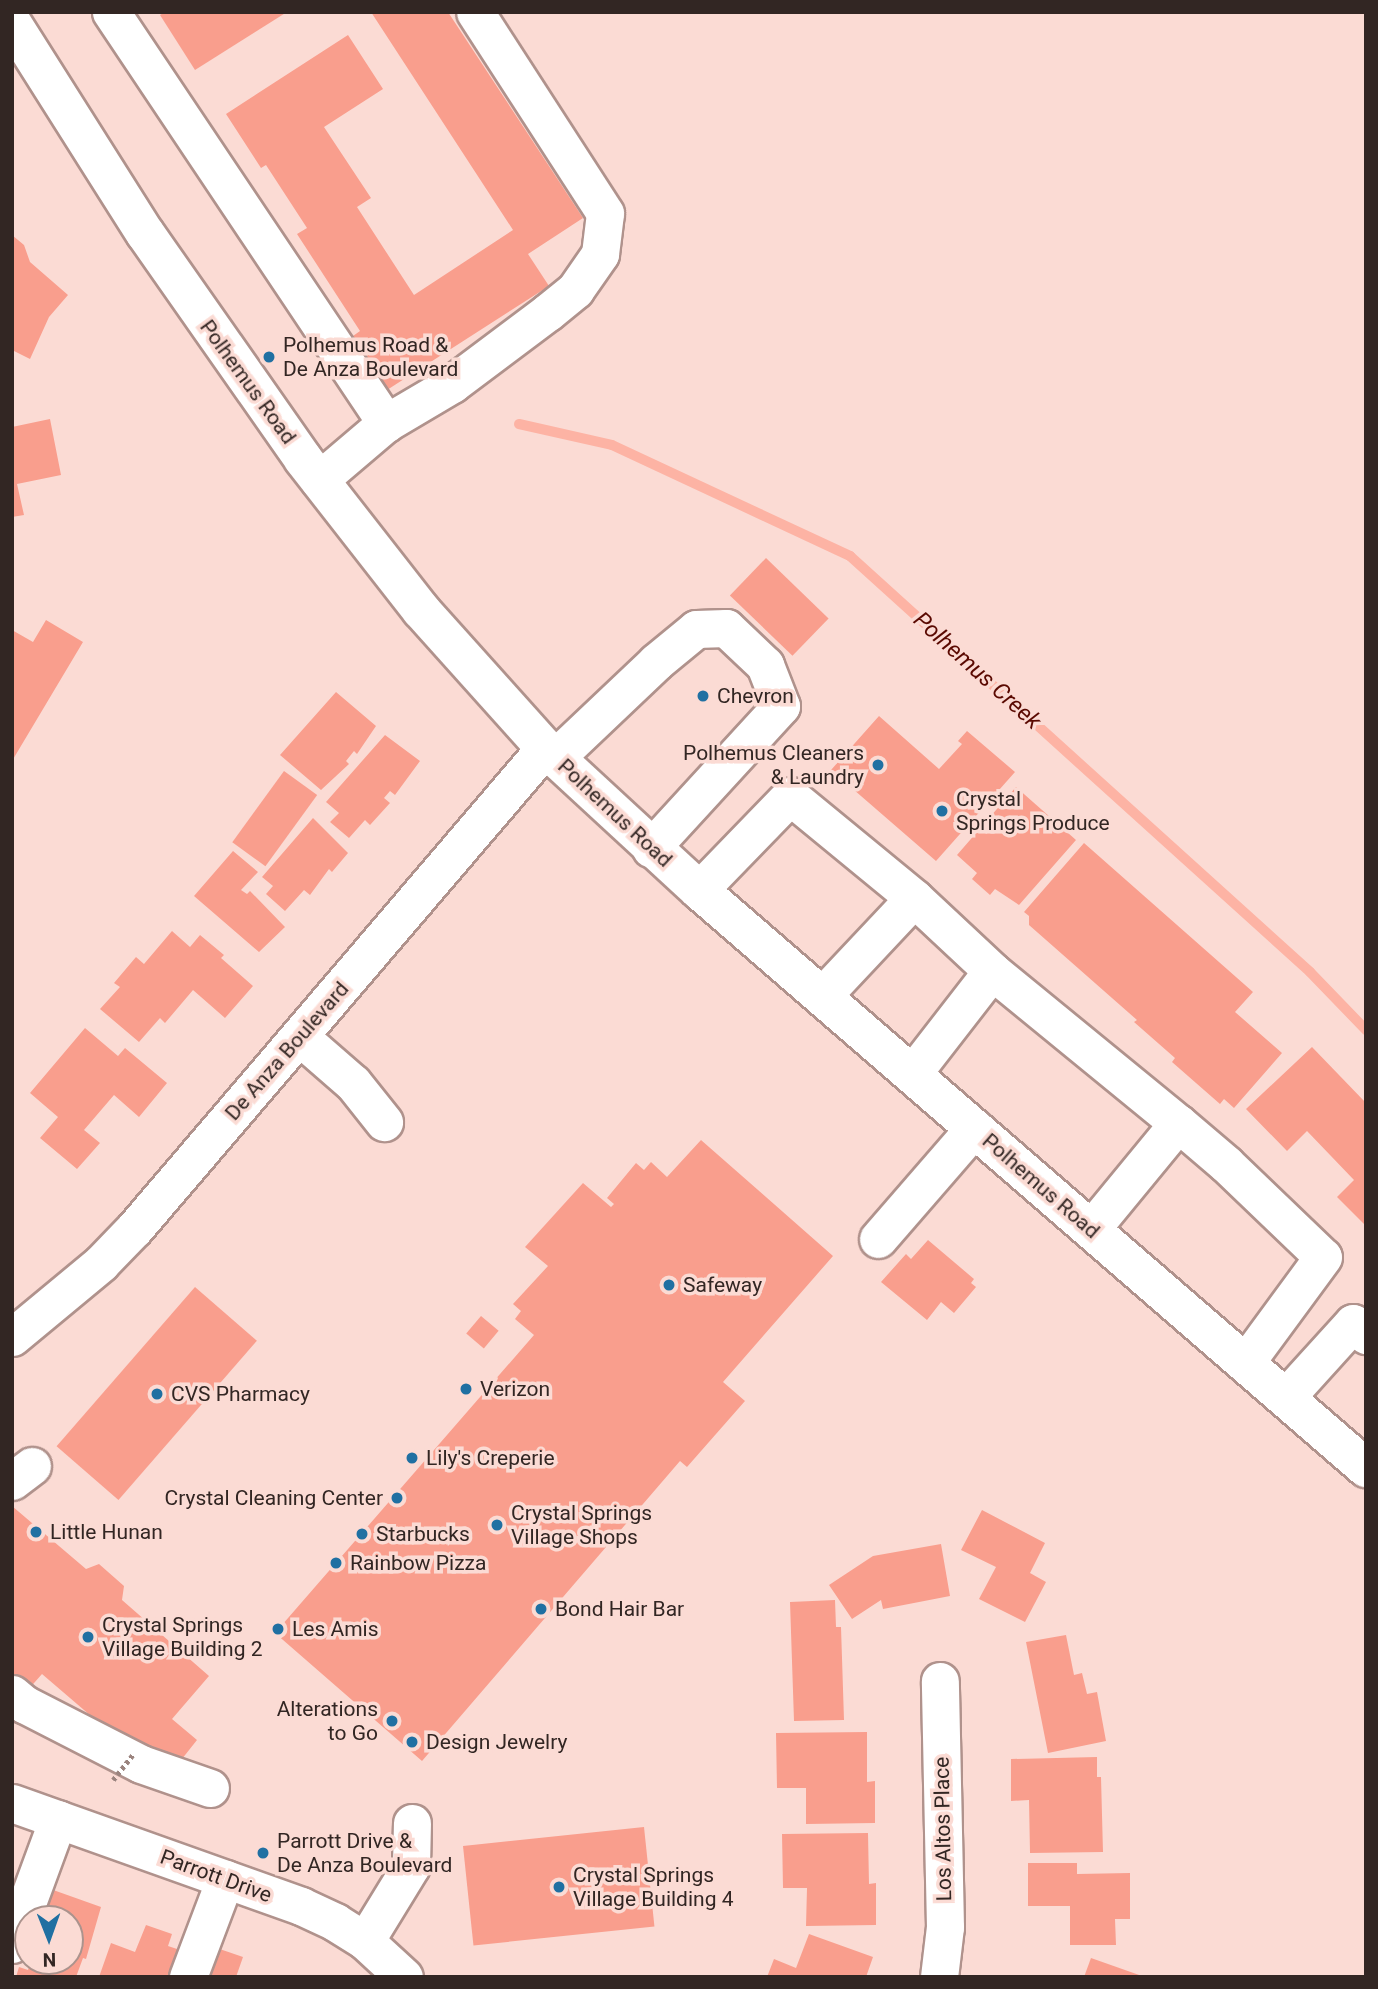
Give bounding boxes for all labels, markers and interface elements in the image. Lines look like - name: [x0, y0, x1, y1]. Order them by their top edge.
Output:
- street label: Polhemus Road: [195, 315, 301, 449]
- place label: Polhemus Road & De Anza Boulevard: [283, 332, 458, 382]
- marker: Polhemus Road & De Anza Boulevard: [261, 349, 277, 365]
- water label: Polhemus Creek: [908, 607, 1046, 735]
- place label: Chevron: [717, 683, 794, 709]
- marker: Chevron: [695, 688, 711, 704]
- place label: Polhemus Cleaners & Laundry: [683, 740, 864, 790]
- street label: Polhemus Road: [553, 754, 677, 872]
- marker: Polhemus Cleaners & Laundry: [870, 757, 886, 773]
- place label: Crystal Springs Produce: [956, 786, 1110, 836]
- marker: Crystal Springs Produce: [934, 803, 950, 819]
- street label: De Anza Boulevard: [220, 977, 354, 1125]
- street label: Polhemus Road: [977, 1128, 1105, 1244]
- place label: Safeway: [683, 1272, 762, 1298]
- marker: Safeway: [661, 1277, 677, 1293]
- place label: Verizon: [480, 1376, 550, 1402]
- place label: CVS Pharmacy: [171, 1381, 310, 1407]
- marker: Verizon: [458, 1381, 474, 1397]
- marker: CVS Pharmacy: [149, 1386, 165, 1402]
- place label: Lily's Creperie: [426, 1445, 555, 1471]
- marker: Lily's Creperie: [404, 1450, 420, 1466]
- place label: Crystal Cleaning Center: [164, 1485, 383, 1511]
- marker: Crystal Cleaning Center: [389, 1490, 405, 1506]
- place label: Crystal Springs Village Shops: [511, 1500, 652, 1550]
- marker: Crystal Springs Village Shops: [489, 1517, 505, 1533]
- place label: Little Hunan: [50, 1519, 163, 1545]
- place label: Starbucks: [376, 1521, 470, 1547]
- marker: Little Hunan: [28, 1524, 44, 1540]
- marker: Starbucks: [354, 1526, 370, 1542]
- place label: Rainbow Pizza: [350, 1550, 486, 1576]
- marker: Rainbow Pizza: [328, 1555, 344, 1571]
- place label: Bond Hair Bar: [555, 1596, 684, 1622]
- marker: Bond Hair Bar: [533, 1601, 549, 1617]
- place label: Crystal Springs Village Building 2: [102, 1612, 262, 1662]
- place label: Les Amis: [292, 1616, 379, 1642]
- marker: Les Amis: [270, 1621, 286, 1637]
- marker: Crystal Springs Village Building 2: [80, 1629, 96, 1645]
- place label: Alterations to Go: [277, 1696, 378, 1746]
- marker: Alterations to Go: [384, 1713, 400, 1729]
- place label: Design Jewelry: [426, 1729, 567, 1755]
- marker: Design Jewelry: [404, 1734, 420, 1750]
- street label: Los Altos Place: [929, 1756, 957, 1902]
- place label: Parrott Drive & De Anza Boulevard: [277, 1828, 452, 1878]
- street label: Parrott Drive: [157, 1844, 275, 1908]
- marker: Parrott Drive & De Anza Boulevard: [255, 1845, 271, 1861]
- place label: Crystal Springs Village Building 4: [573, 1862, 733, 1912]
- marker: Crystal Springs Village Building 4: [551, 1879, 567, 1895]
- north arrow: [14, 1905, 84, 1975]
- text: N: [42, 1948, 56, 1971]

